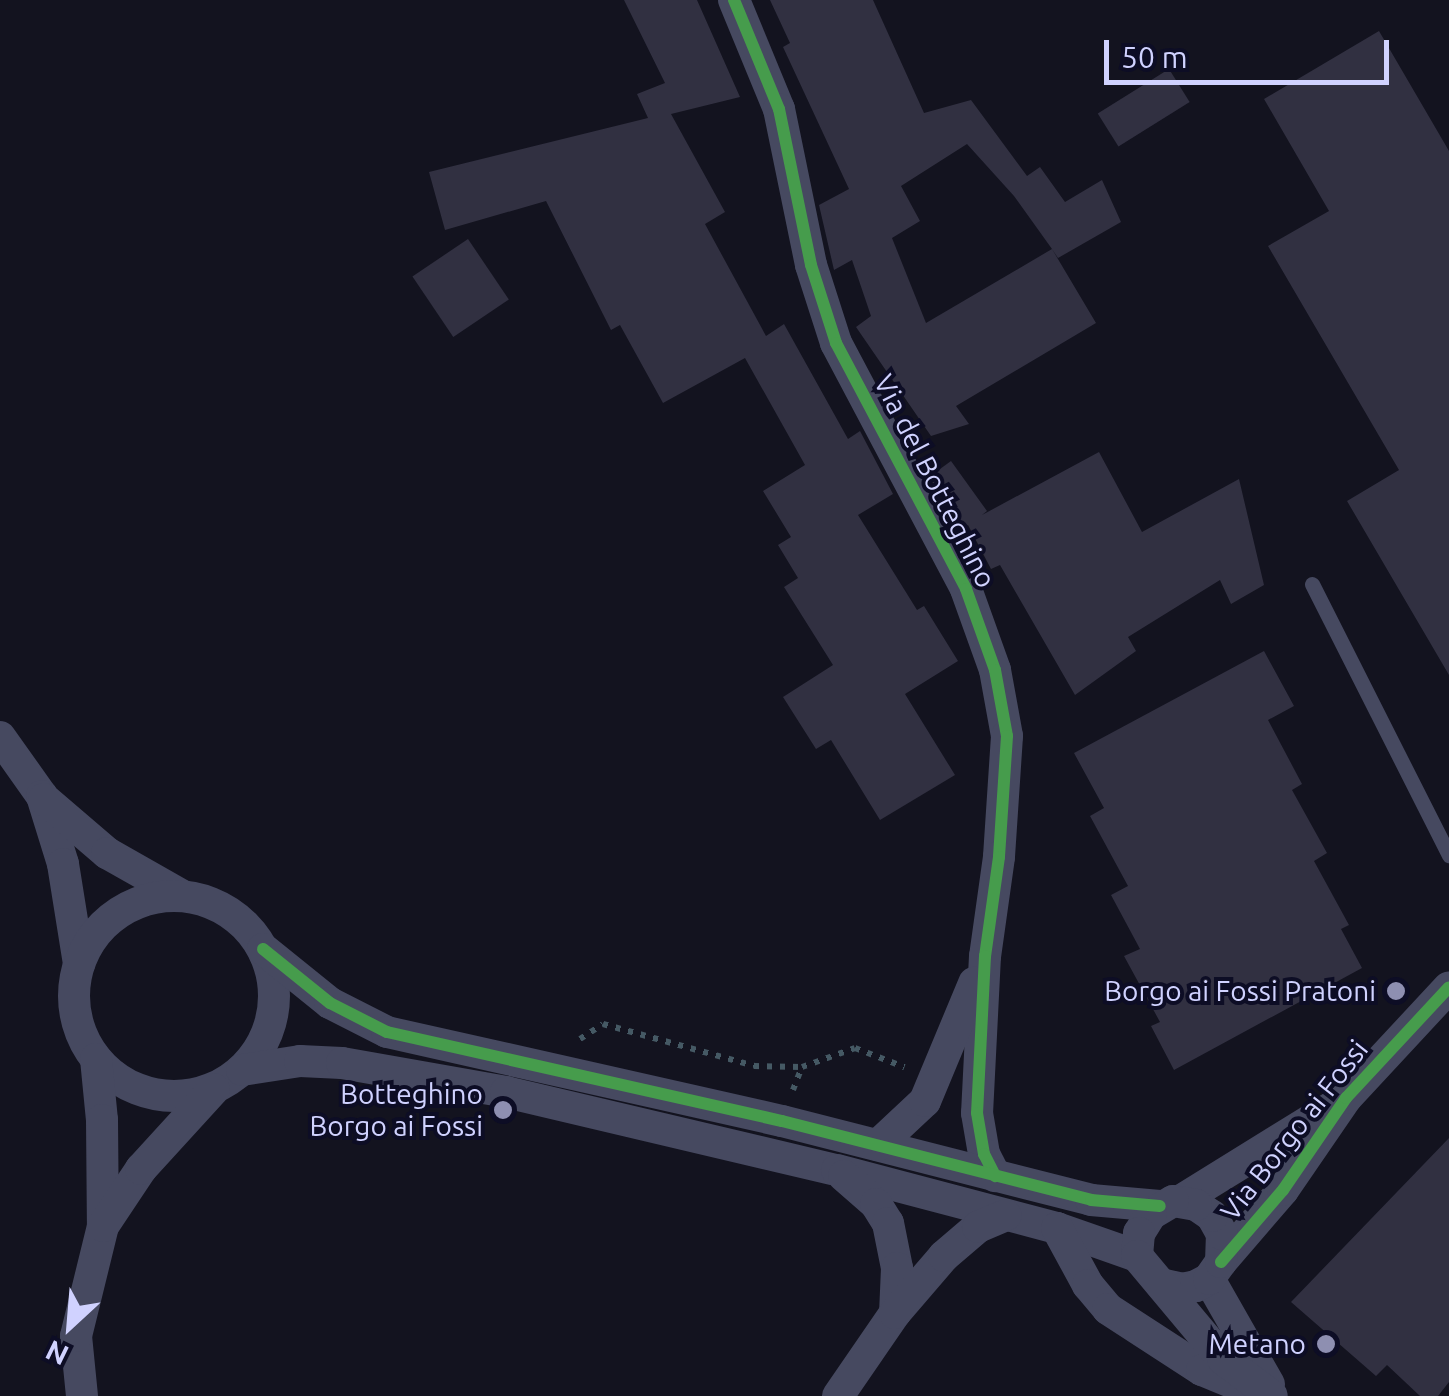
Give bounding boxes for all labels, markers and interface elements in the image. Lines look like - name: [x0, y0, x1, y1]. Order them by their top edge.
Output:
- scale bar: [1109, 20, 1394, 82]
- text: 50 m: [1121, 40, 1188, 74]
- street label: Via del Botteghino: [867, 369, 1003, 593]
- place label: Borgo ai Fossi Pratoni: [1104, 974, 1376, 1008]
- marker: Borgo ai Fossi Pratoni: [1385, 980, 1407, 1002]
- street label: Via Borgo ai Fossi: [1213, 1033, 1375, 1227]
- place label: Botteghino Borgo ai Fossi: [310, 1077, 483, 1143]
- marker: Botteghino Borgo ai Fossi: [492, 1099, 514, 1121]
- north arrow: [20, 1276, 120, 1376]
- place label: Metano: [1209, 1327, 1306, 1361]
- marker: Metano: [1315, 1333, 1337, 1355]
- text: N: [40, 1335, 73, 1372]

